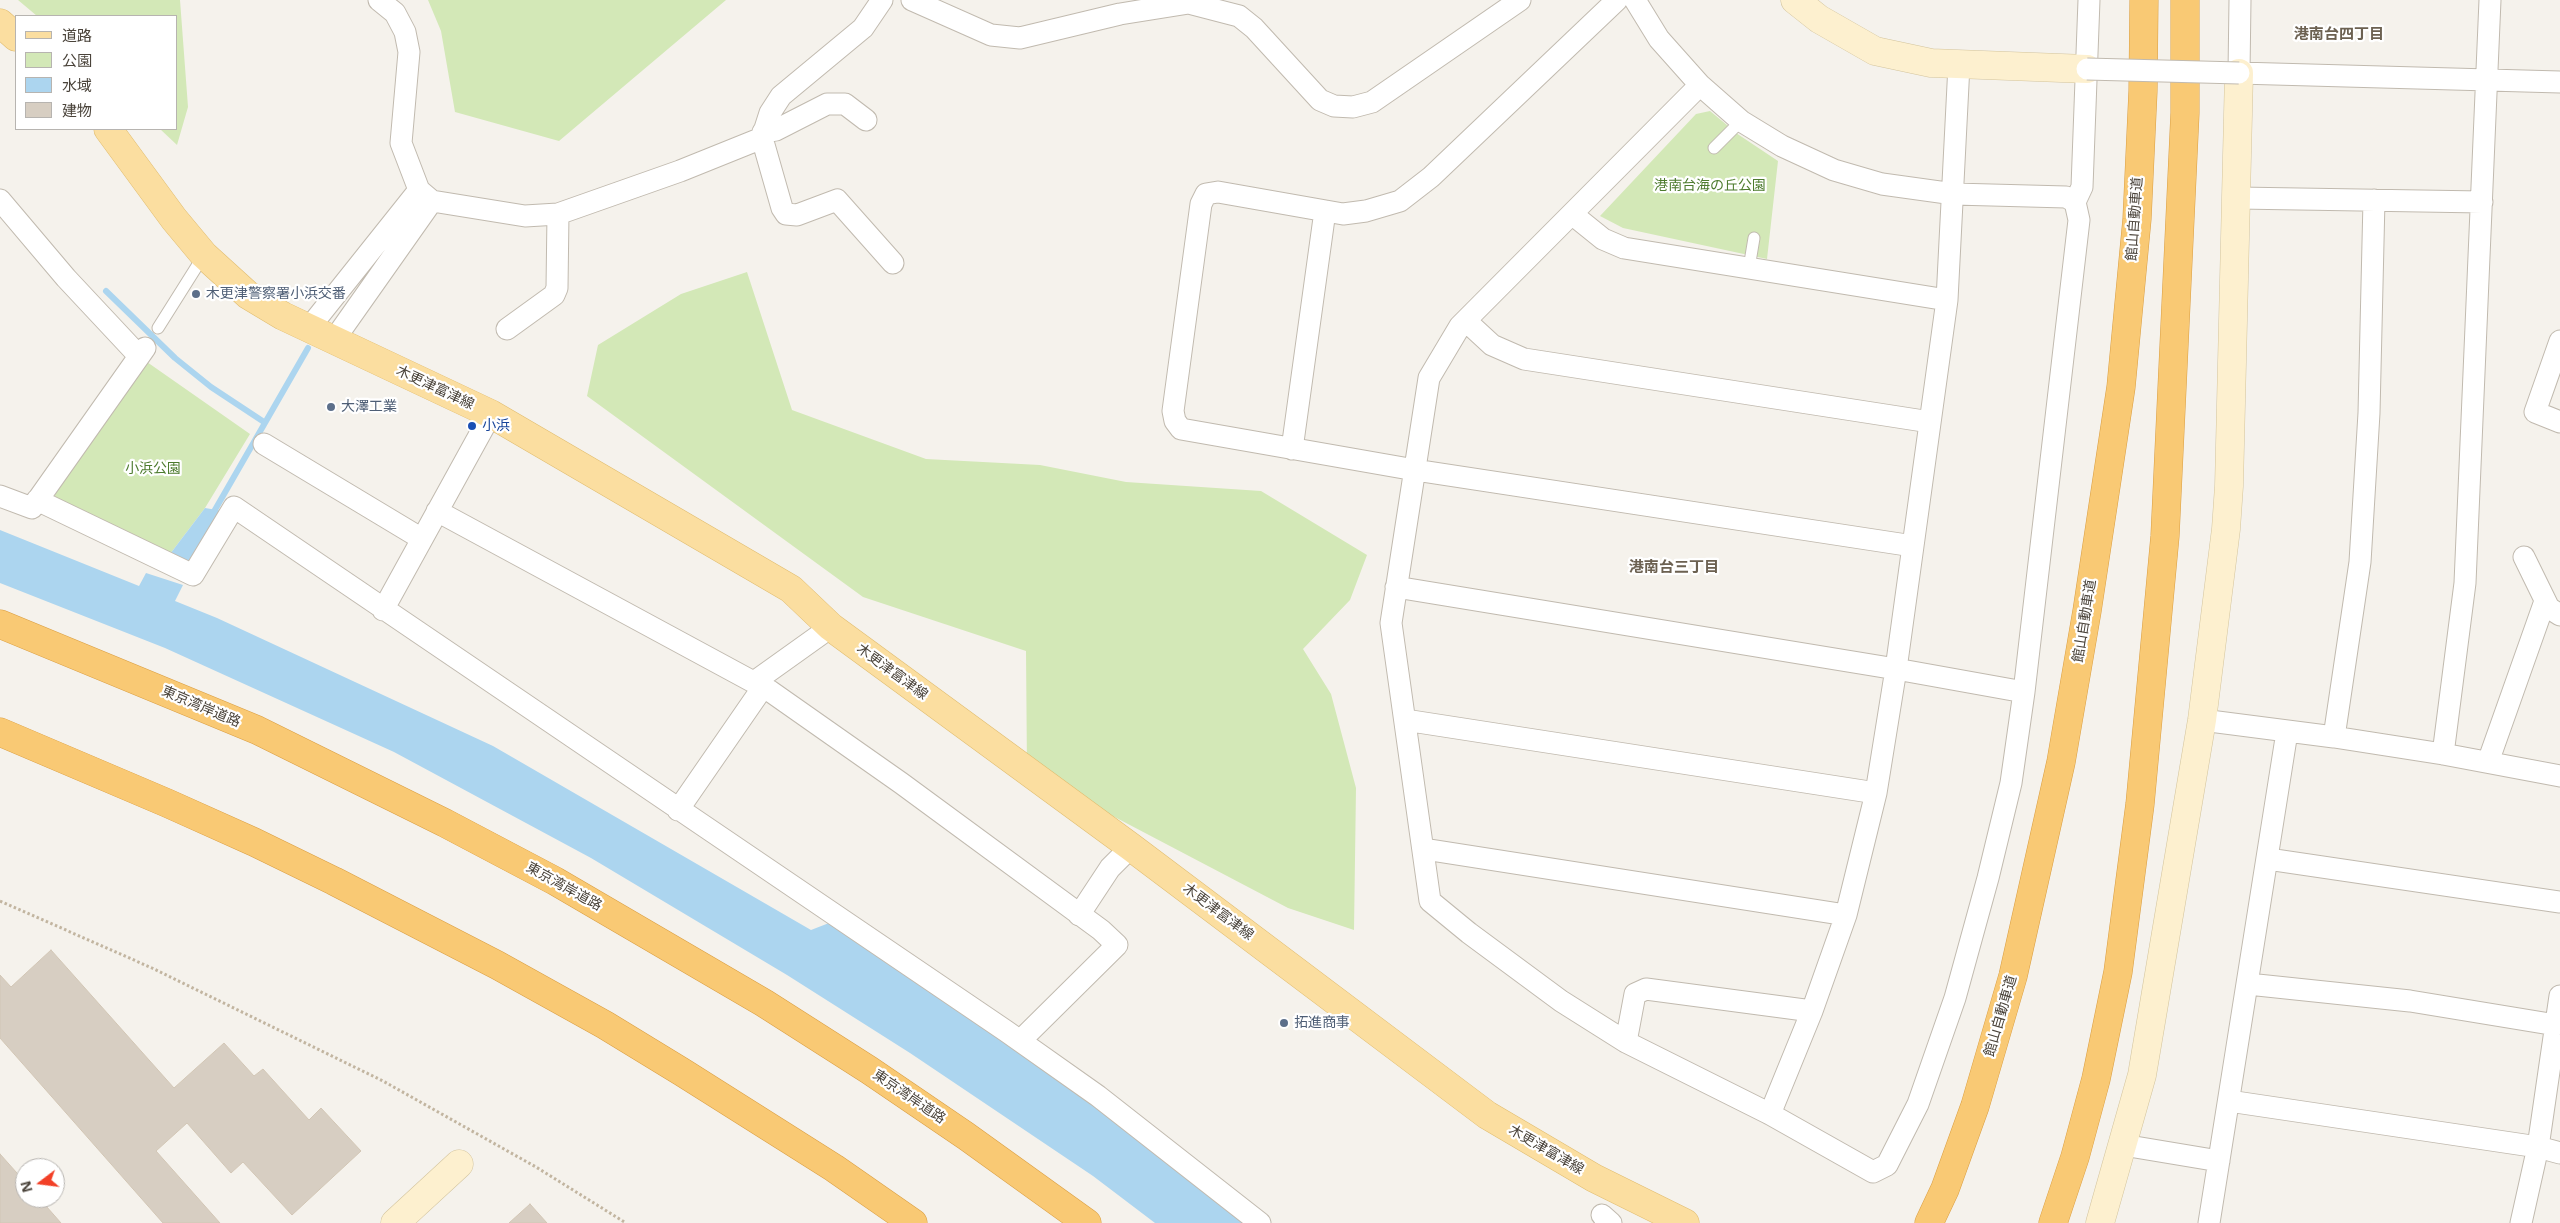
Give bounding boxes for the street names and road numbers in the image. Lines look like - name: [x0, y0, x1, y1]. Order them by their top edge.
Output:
- street label: 館山自動車道: [2124, 177, 2146, 261]
- street label: 木更津富津線: [393, 363, 477, 413]
- street label: 館山自動車道: [2070, 578, 2100, 664]
- street label: 木更津富津線: [853, 641, 931, 703]
- street label: 東京湾岸道路: [159, 683, 243, 731]
- street label: 東京湾岸道路: [523, 859, 605, 915]
- street label: 木更津富津線: [1179, 880, 1257, 944]
- street label: 館山自動車道: [1981, 973, 2021, 1059]
- street label: 東京湾岸道路: [869, 1067, 949, 1127]
- street label: 木更津富津線: [1505, 1122, 1587, 1178]

